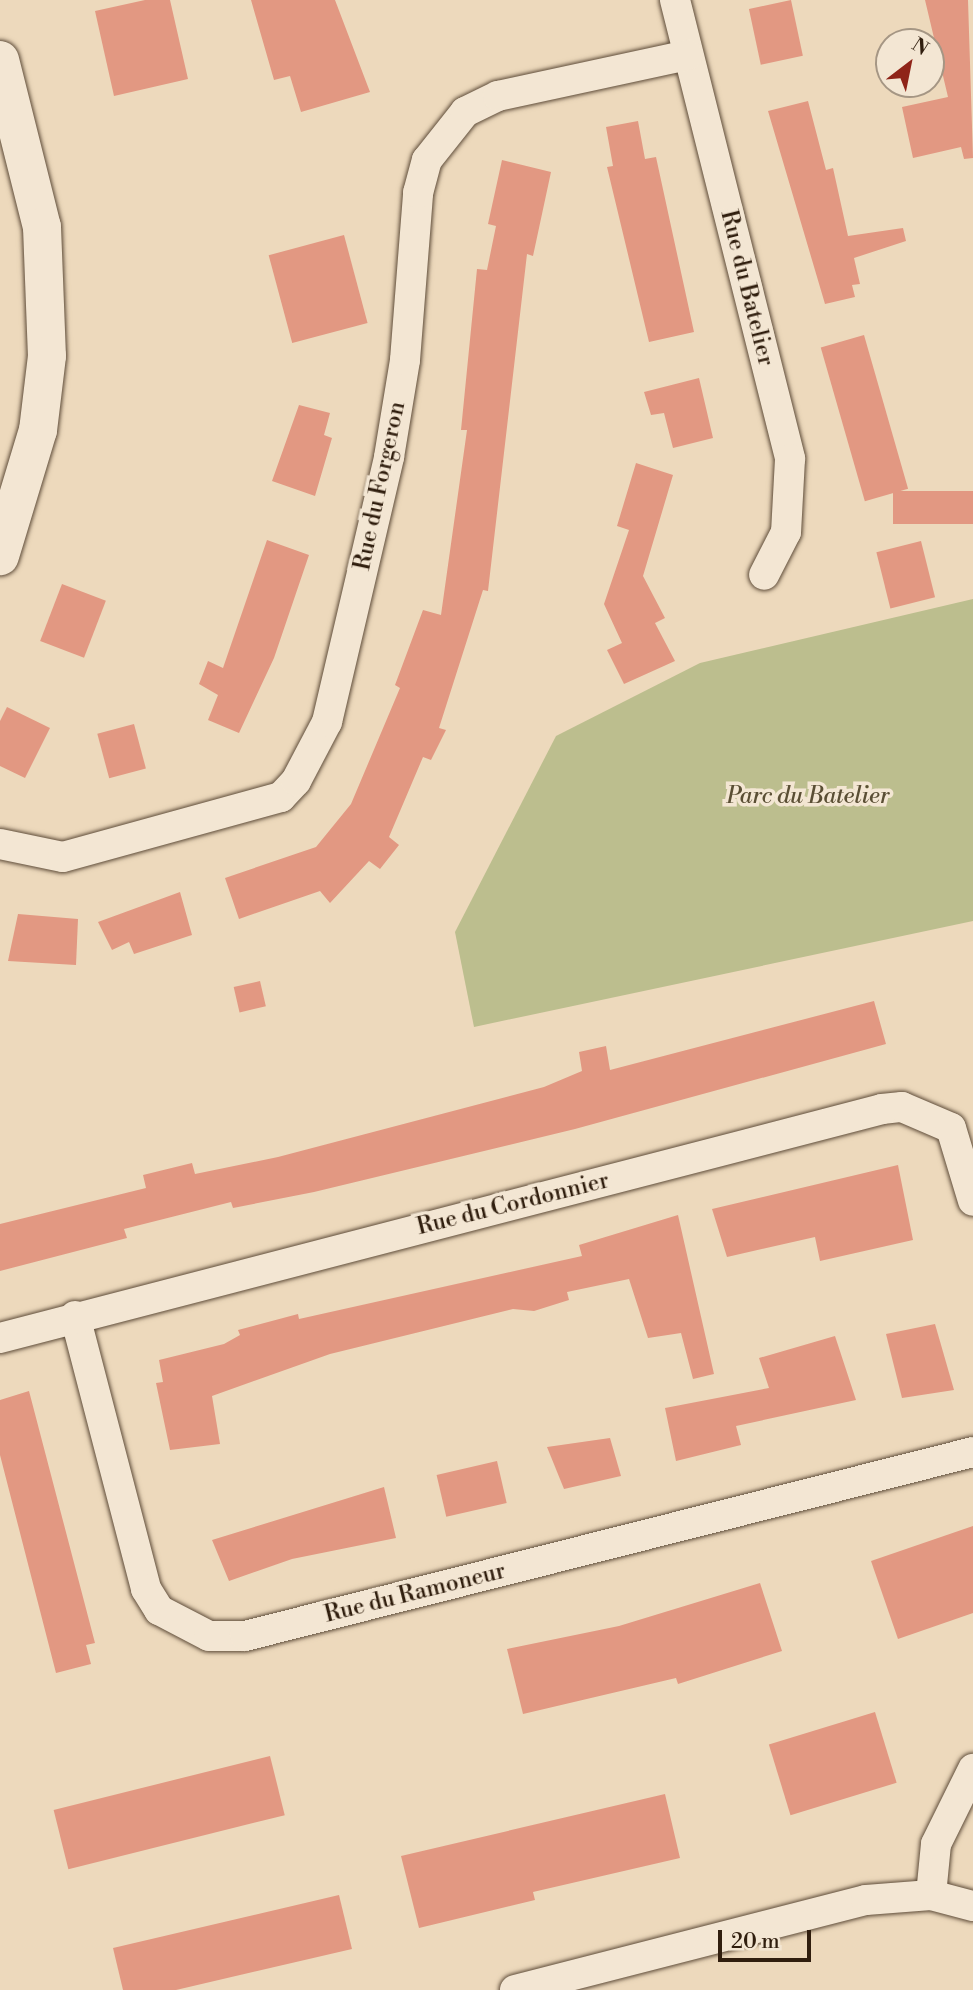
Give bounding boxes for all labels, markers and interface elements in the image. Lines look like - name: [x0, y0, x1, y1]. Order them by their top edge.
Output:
- north arrow: [875, 28, 945, 98]
- text: N: [907, 33, 933, 61]
- street label: Rue du Batelier: [714, 207, 780, 369]
- street label: Rue du Forgeron: [349, 399, 411, 573]
- park label: Parc du Batelier: [727, 782, 889, 810]
- street label: Rue du Cordonnier: [414, 1167, 612, 1241]
- street label: Rue du Ramoneur: [322, 1557, 508, 1629]
- scale bar: [721, 1916, 814, 1960]
- text: 20 m: [731, 1929, 780, 1955]

